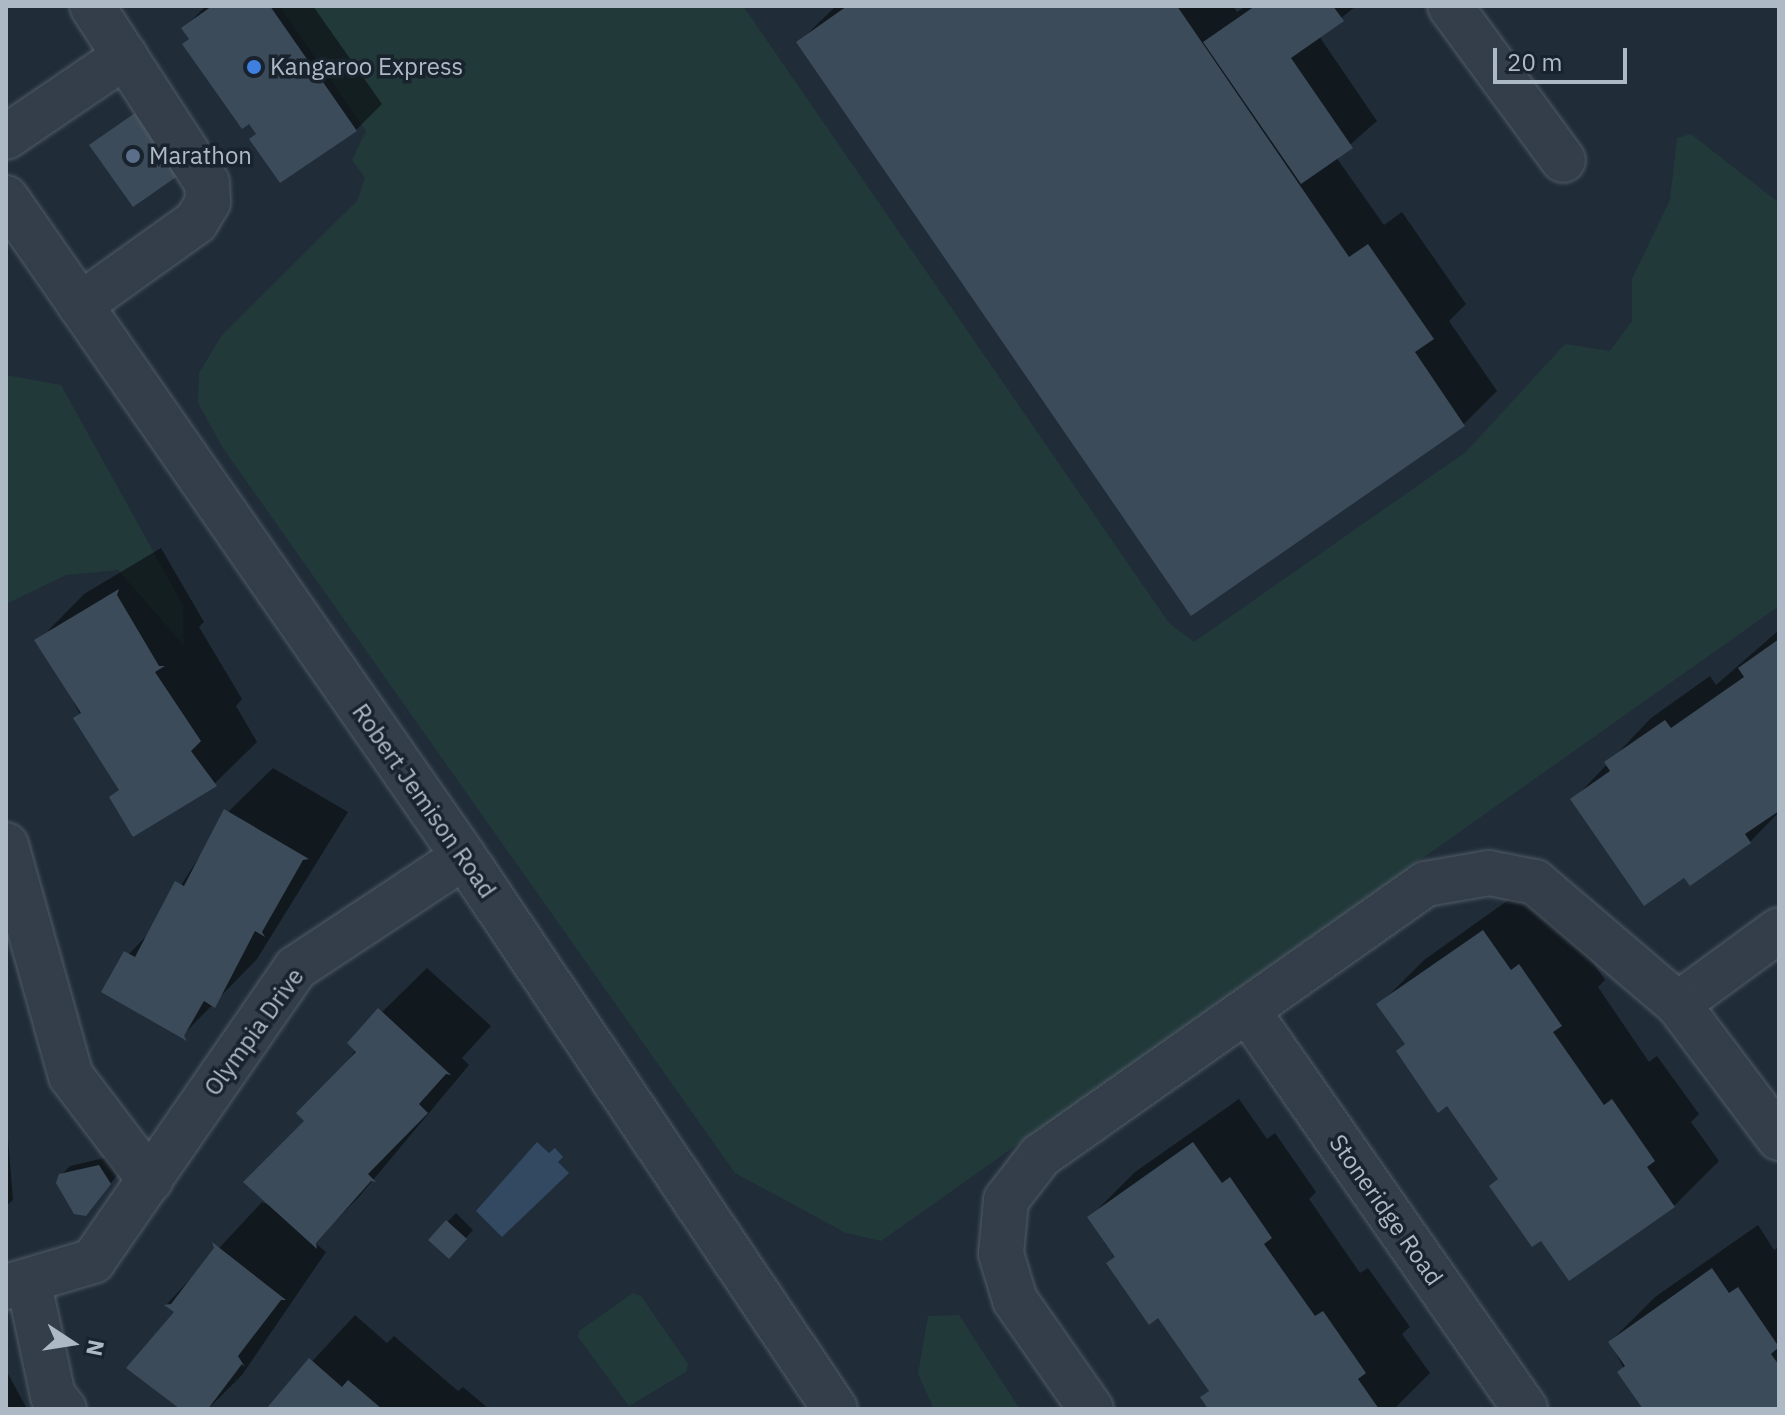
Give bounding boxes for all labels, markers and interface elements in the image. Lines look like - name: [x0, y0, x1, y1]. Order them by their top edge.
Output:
- scale bar: [1497, 32, 1631, 82]
- text: 20 m: [1507, 46, 1562, 78]
- place label: Kangaroo Express: [270, 53, 463, 81]
- marker: Kangaroo Express: [245, 58, 263, 76]
- place label: Marathon: [149, 142, 252, 170]
- marker: Marathon: [124, 147, 142, 165]
- street label: Robert Jemison Road: [346, 698, 502, 904]
- street label: Olympia Drive: [198, 963, 310, 1101]
- street label: Stoneridge Road: [1323, 1129, 1449, 1291]
- north arrow: [32, 1303, 112, 1383]
- text: N: [80, 1337, 112, 1359]

